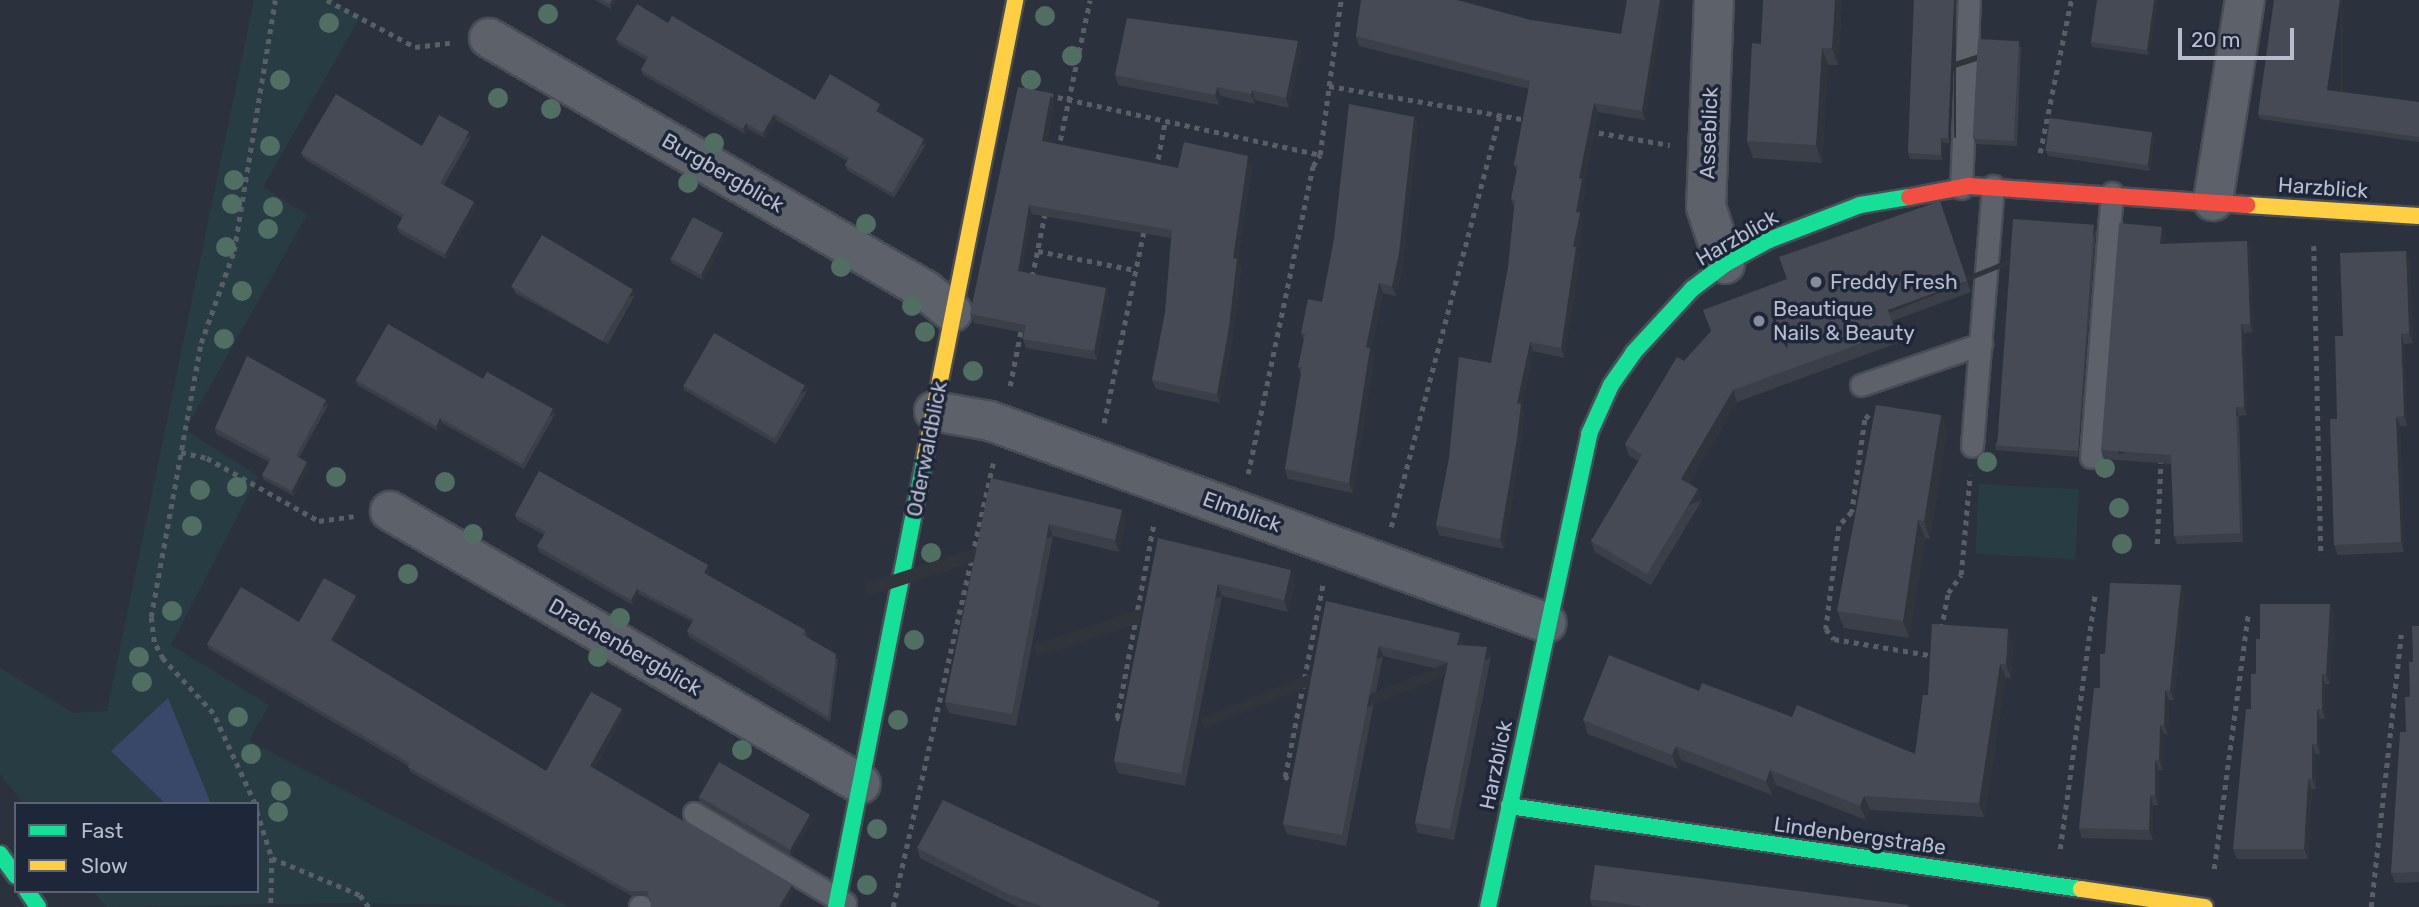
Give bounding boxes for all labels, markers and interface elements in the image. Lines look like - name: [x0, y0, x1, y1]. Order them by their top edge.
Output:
- scale bar: [2181, 14, 2296, 58]
- text: 20 m: [2191, 27, 2240, 52]
- street label: Asseblick: [1695, 86, 1723, 180]
- street label: Burgbergblick: [658, 128, 788, 218]
- street label: Harzblick: [2277, 172, 2369, 204]
- street label: Harzblick: [1692, 204, 1782, 272]
- place label: Freddy Fresh: [1830, 269, 1958, 295]
- marker: Freddy Fresh: [1808, 274, 1824, 290]
- place label: Beautique Nails & Beauty: [1773, 296, 1915, 346]
- marker: Beautique Nails & Beauty: [1751, 313, 1767, 329]
- street label: Oderwaldblick: [902, 379, 952, 519]
- street label: Elmblick: [1199, 486, 1285, 538]
- street label: Drachenbergblick: [544, 593, 706, 701]
- street label: Harzblick: [1474, 718, 1518, 812]
- legend: [14, 802, 259, 893]
- street label: Lindenbergstraße: [1772, 811, 1948, 861]
- text: Fast: [81, 818, 123, 843]
- text: Slow: [81, 853, 128, 878]

